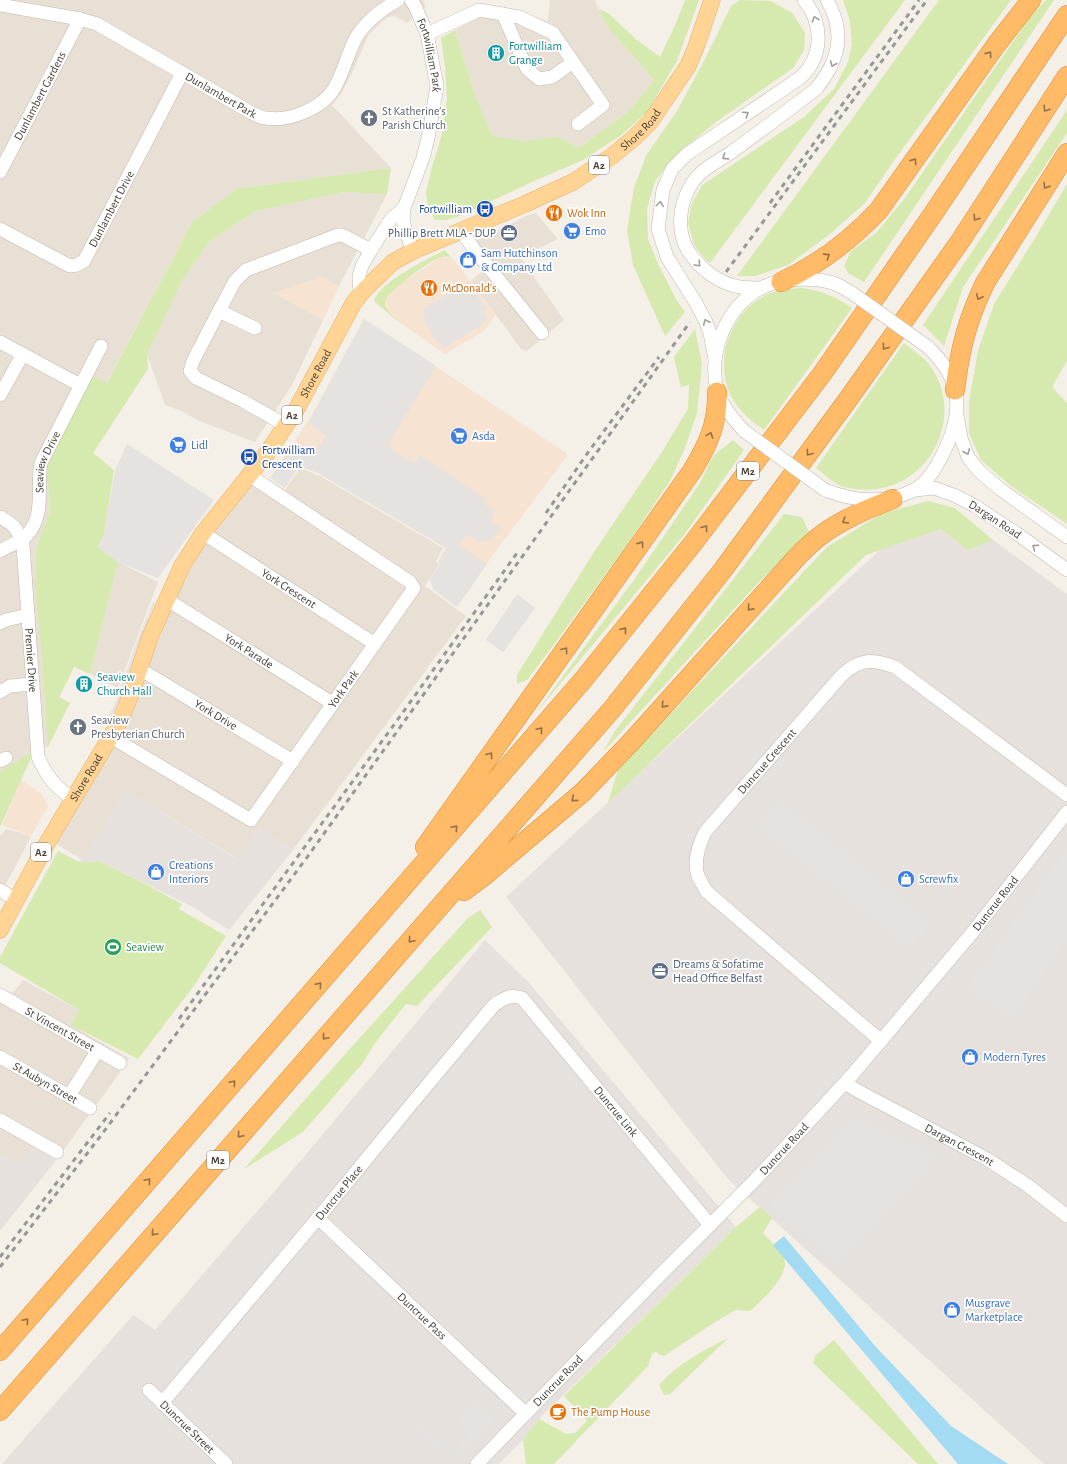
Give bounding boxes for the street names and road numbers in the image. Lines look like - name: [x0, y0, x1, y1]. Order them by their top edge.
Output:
- street label: Fortwilliam Park: [415, 16, 443, 94]
- street label: Dunlambert Gardens: [12, 49, 68, 142]
- street label: Dunlambert Park: [183, 70, 259, 121]
- street label: Shore Road: [618, 107, 663, 153]
- road number: A2: [589, 156, 609, 174]
- street label: Dunlambert Drive: [86, 169, 136, 249]
- street label: Shore Road: [298, 347, 333, 400]
- road number: A2: [282, 406, 302, 424]
- street label: Seaview Drive: [33, 429, 62, 493]
- road number: M2: [737, 462, 759, 480]
- street label: Dargan Road: [967, 498, 1024, 541]
- street label: York Crescent: [259, 566, 318, 610]
- street label: Premier Drive: [23, 628, 39, 693]
- street label: York Parade: [222, 631, 276, 671]
- street label: York Park: [326, 667, 361, 710]
- street label: York Drive: [192, 697, 239, 732]
- street label: Duncrue Crescent: [735, 726, 798, 796]
- street label: Shore Road: [67, 752, 105, 803]
- road number: A2: [31, 843, 51, 861]
- street label: Duncrue Road: [970, 874, 1020, 933]
- street label: St Vincent Street: [23, 1005, 97, 1054]
- street label: St Aubyn Street: [11, 1060, 80, 1106]
- street label: Duncrue Link: [592, 1084, 641, 1139]
- street label: Duncrue Road: [757, 1120, 811, 1177]
- street label: Dargan Crescent: [923, 1121, 996, 1168]
- road number: M2: [207, 1151, 229, 1169]
- street label: Duncrue Place: [313, 1163, 365, 1222]
- street label: Duncrue Pass: [395, 1290, 449, 1342]
- street label: Duncrue Road: [530, 1353, 585, 1409]
- street label: Duncrue Street: [158, 1398, 217, 1456]

